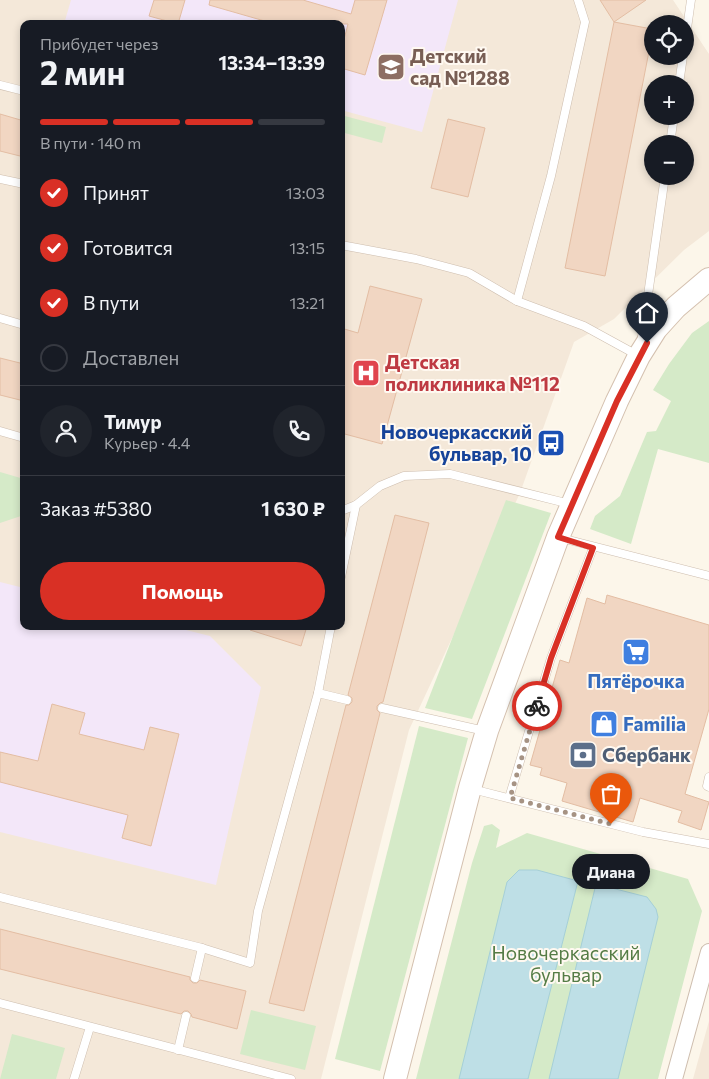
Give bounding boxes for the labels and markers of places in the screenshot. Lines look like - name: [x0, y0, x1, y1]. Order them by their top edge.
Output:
- place label: Детский сад №1288: [410, 44, 510, 89]
- school or university icon: Детский сад №1288: [376, 52, 406, 82]
- pin: [626, 292, 668, 343]
- place label: Детская поликлиника №112: [385, 350, 560, 395]
- hospital icon: Детская поликлиника №112: [351, 358, 381, 388]
- place label: Новочеркасский бульвар, 10: [381, 420, 532, 465]
- bus stop icon: Новочеркасский бульвар, 10: [536, 428, 566, 458]
- supermarket icon: Пятёрочка: [621, 637, 651, 667]
- place label: Пятёрочка: [587, 669, 685, 692]
- shop icon: Familia: [589, 709, 619, 739]
- place label: Familia: [623, 712, 686, 735]
- bank icon: Сбербанк: [568, 740, 598, 770]
- place label: Сбербанк: [602, 743, 691, 766]
- pin: [590, 773, 632, 824]
- callout: Диана: [572, 854, 650, 889]

